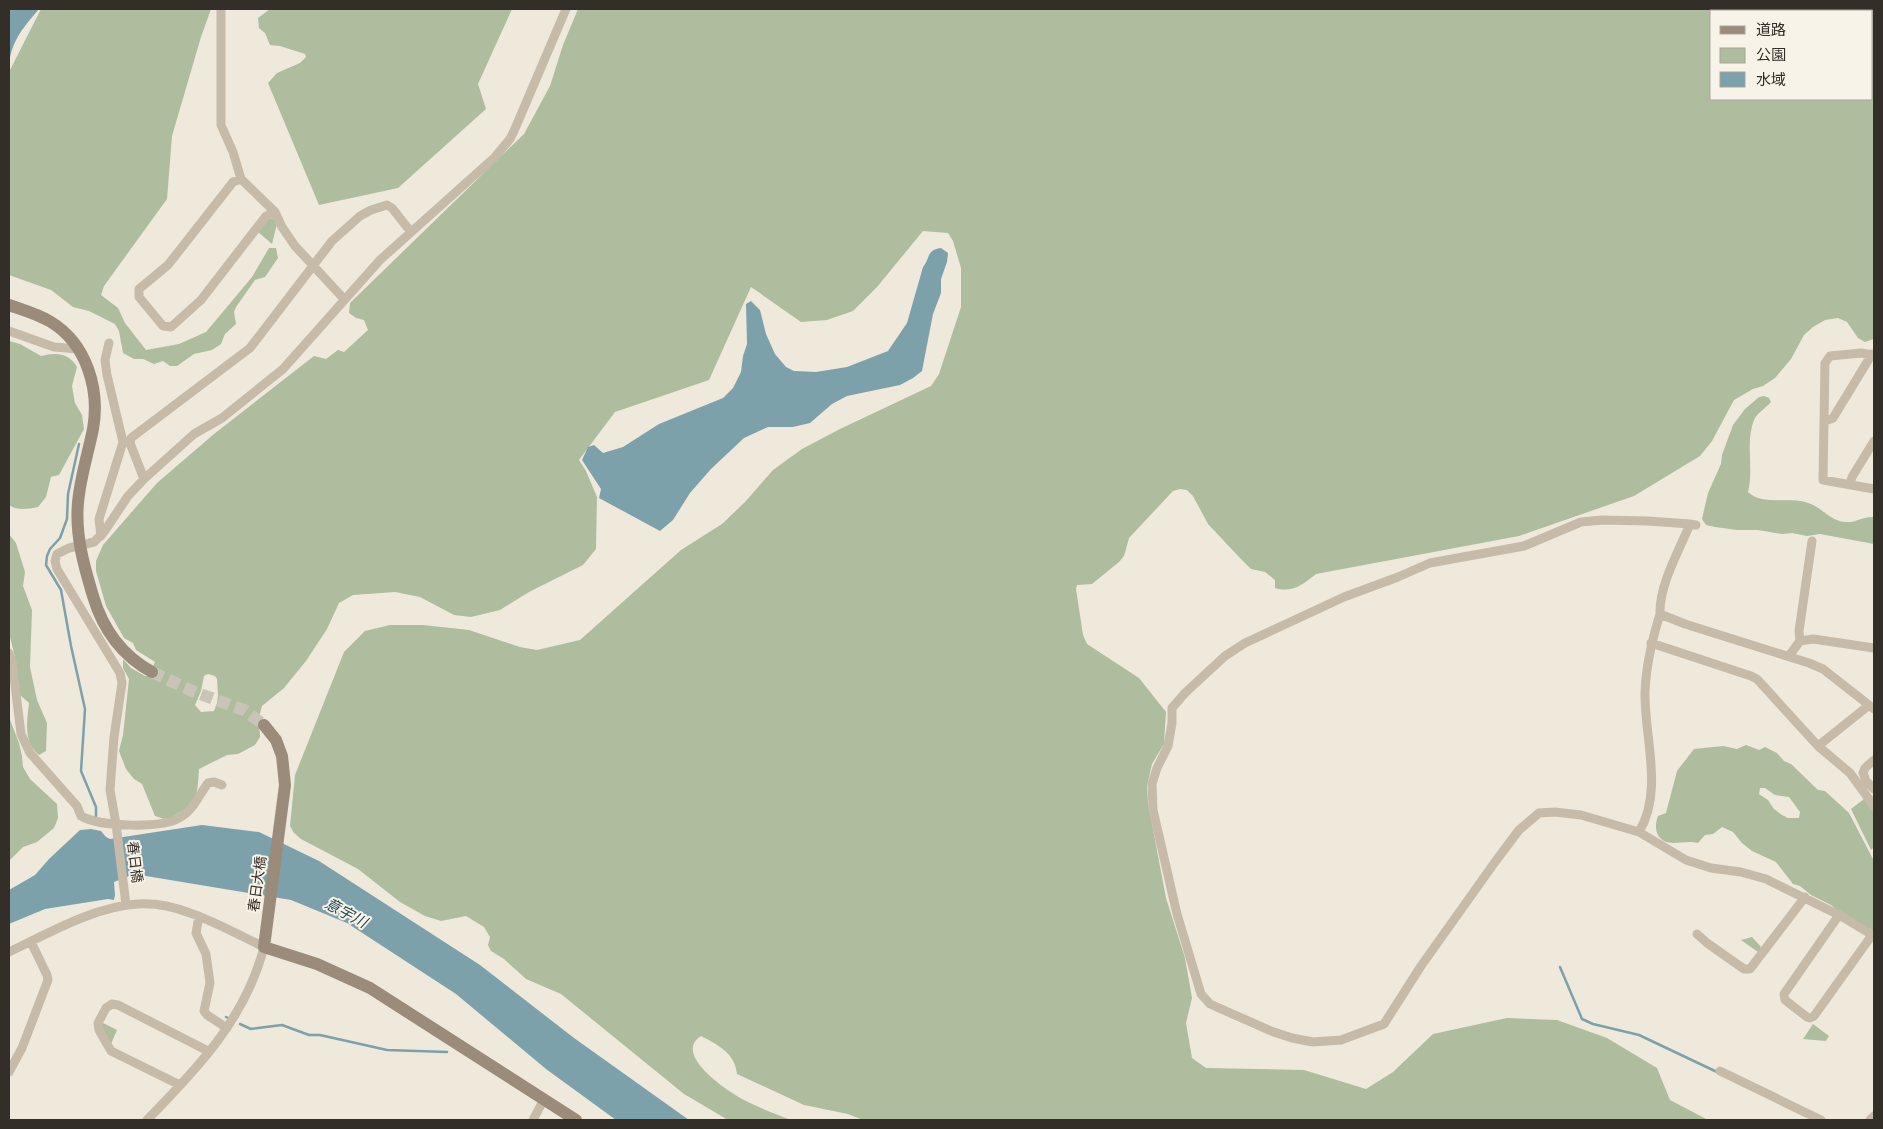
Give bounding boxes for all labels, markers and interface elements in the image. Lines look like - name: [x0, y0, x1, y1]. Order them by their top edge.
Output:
- legend: [1710, 10, 1873, 100]
- text: 道路: [1756, 21, 1786, 38]
- text: 公園: [1756, 46, 1786, 63]
- text: 水域: [1756, 71, 1786, 88]
- street label: 春日橋: [125, 840, 145, 884]
- street label: 春日大橋: [245, 855, 269, 913]
- water label: 意宇川: [322, 894, 372, 932]

